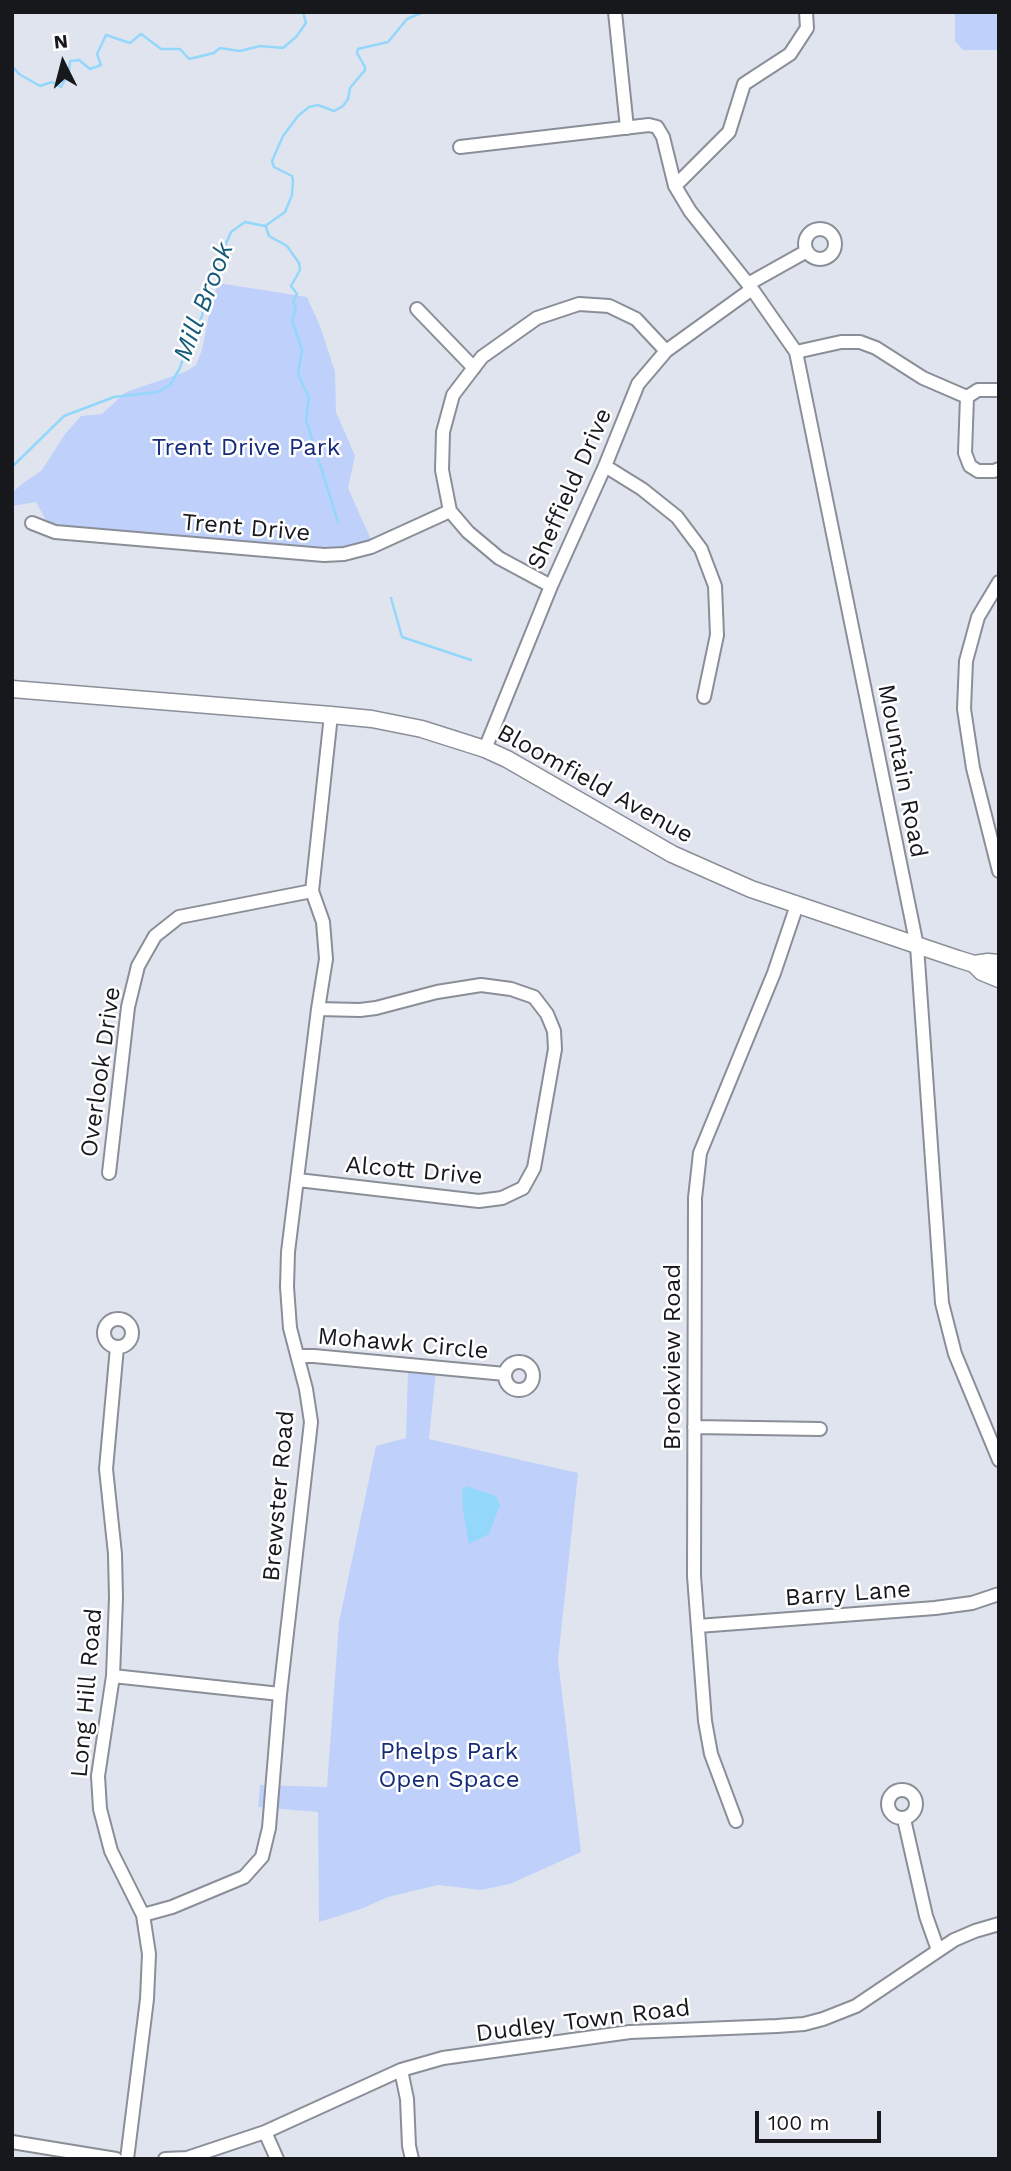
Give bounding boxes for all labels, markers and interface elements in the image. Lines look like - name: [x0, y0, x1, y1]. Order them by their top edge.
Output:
- north arrow: [28, 28, 98, 98]
- text: N: [53, 29, 69, 54]
- water label: Mill Brook: [167, 238, 241, 366]
- street label: Sheffield Drive: [522, 404, 618, 574]
- park label: Trent Drive Park: [152, 434, 340, 462]
- street label: Trent Drive: [181, 508, 311, 548]
- street label: Mountain Road: [871, 682, 933, 860]
- street label: Bloomfield Avenue: [492, 718, 698, 850]
- street label: Overlook Drive: [75, 985, 127, 1159]
- street label: Alcott Drive: [344, 1151, 484, 1191]
- street label: Brookview Road: [659, 1264, 687, 1450]
- street label: Mohawk Circle: [316, 1322, 490, 1366]
- street label: Brewster Road: [257, 1409, 301, 1583]
- street label: Barry Lane: [784, 1575, 912, 1613]
- street label: Long Hill Road: [65, 1607, 109, 1779]
- park label: Phelps Park Open Space: [379, 1738, 519, 1794]
- street label: Dudley Town Road: [474, 1994, 692, 2048]
- scale bar: [759, 2098, 885, 2142]
- text: 100 m: [768, 2110, 830, 2135]

